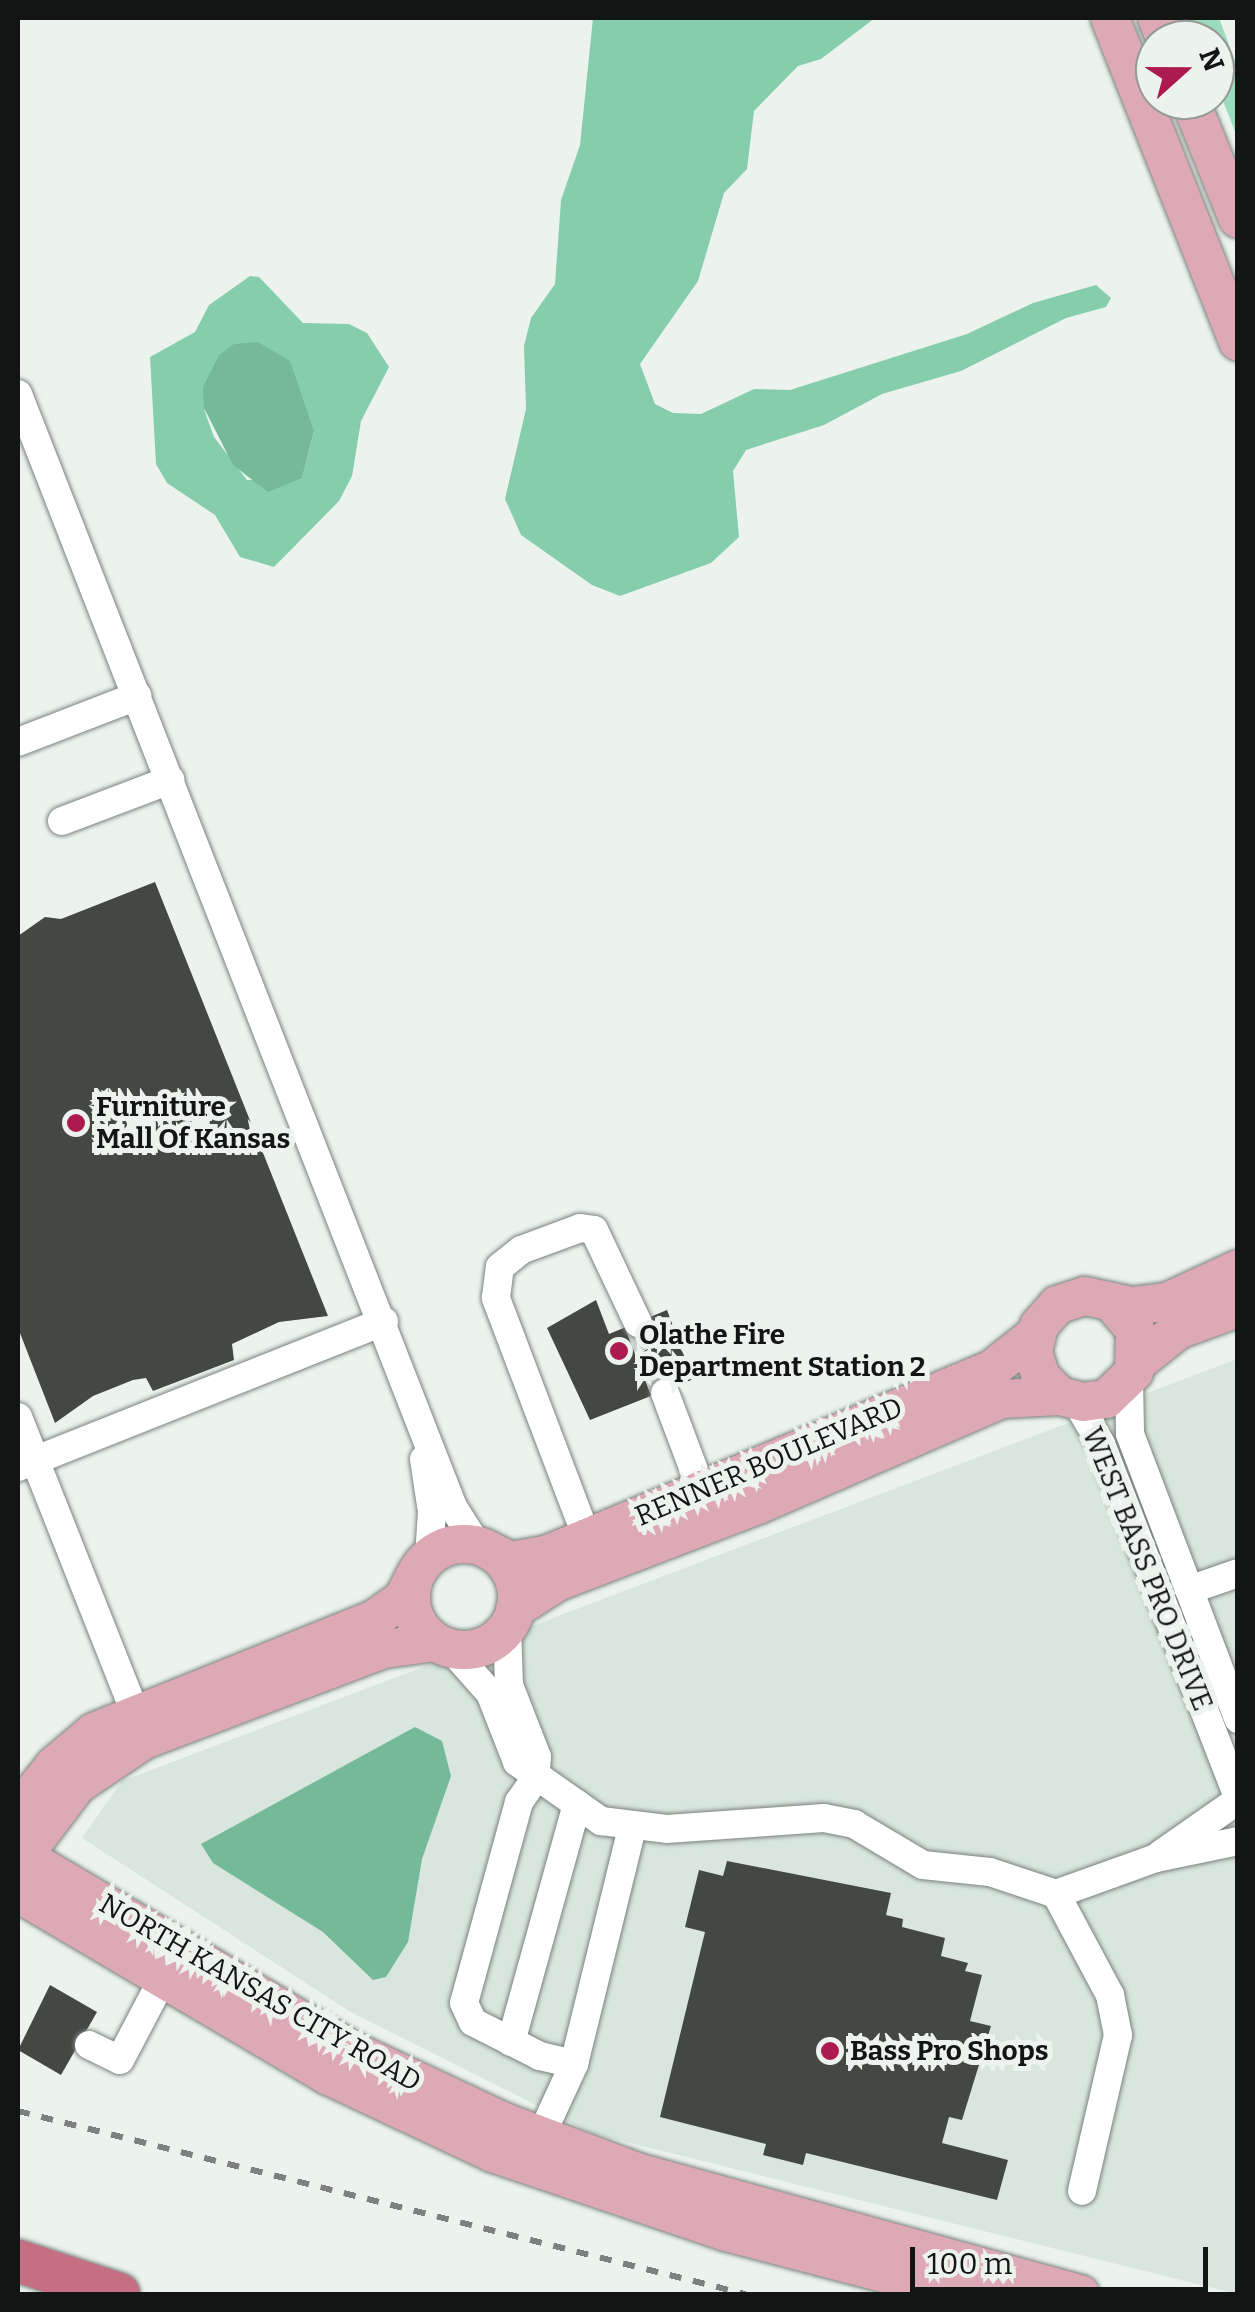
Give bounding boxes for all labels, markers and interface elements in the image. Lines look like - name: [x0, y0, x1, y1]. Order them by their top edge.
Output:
- north arrow: [1135, 20, 1235, 120]
- text: N: [1192, 44, 1231, 76]
- place label: Furniture Mall Of Kansas: [96, 1090, 290, 1156]
- marker: Furniture Mall Of Kansas: [65, 1112, 87, 1134]
- place label: Olathe Fire Department Station 2: [639, 1318, 925, 1384]
- marker: Olathe Fire Department Station 2: [608, 1340, 630, 1362]
- street label: RENNER BOULEVARD: [630, 1390, 908, 1534]
- street label: WEST BASS PRO DRIVE: [1075, 1422, 1219, 1716]
- street label: NORTH KANSAS CITY ROAD: [93, 1887, 427, 2099]
- place label: Bass Pro Shops: [850, 2034, 1049, 2068]
- marker: Bass Pro Shops: [819, 2040, 841, 2062]
- scale bar: [915, 2227, 1212, 2289]
- text: 100 m: [927, 2246, 1012, 2282]

